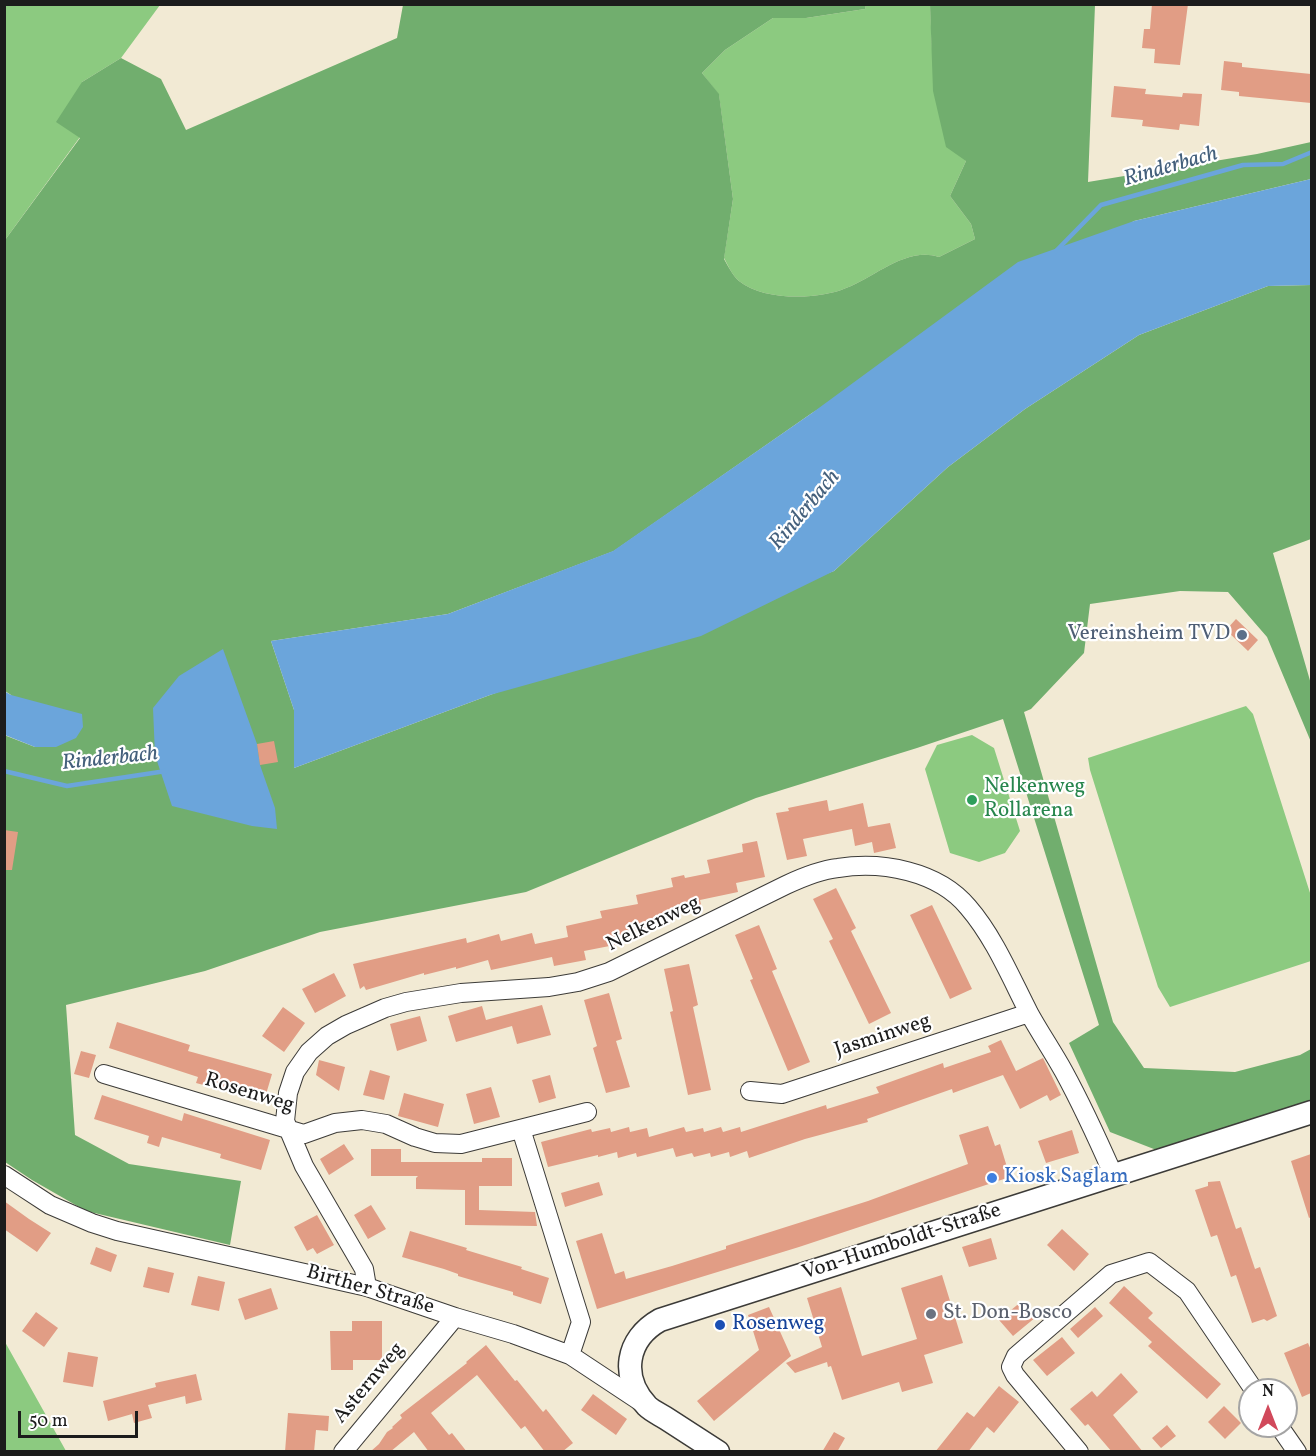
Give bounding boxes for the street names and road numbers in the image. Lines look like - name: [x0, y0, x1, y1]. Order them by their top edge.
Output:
- street label: Nelkenweg: [603, 891, 705, 959]
- street label: Jasminweg: [832, 1010, 934, 1064]
- street label: Rosenweg: [201, 1068, 297, 1120]
- street label: Von-Humboldt-Straße: [799, 1199, 1005, 1287]
- street label: Birther Straße: [303, 1261, 437, 1321]
- street label: Asternweg: [329, 1338, 411, 1430]

